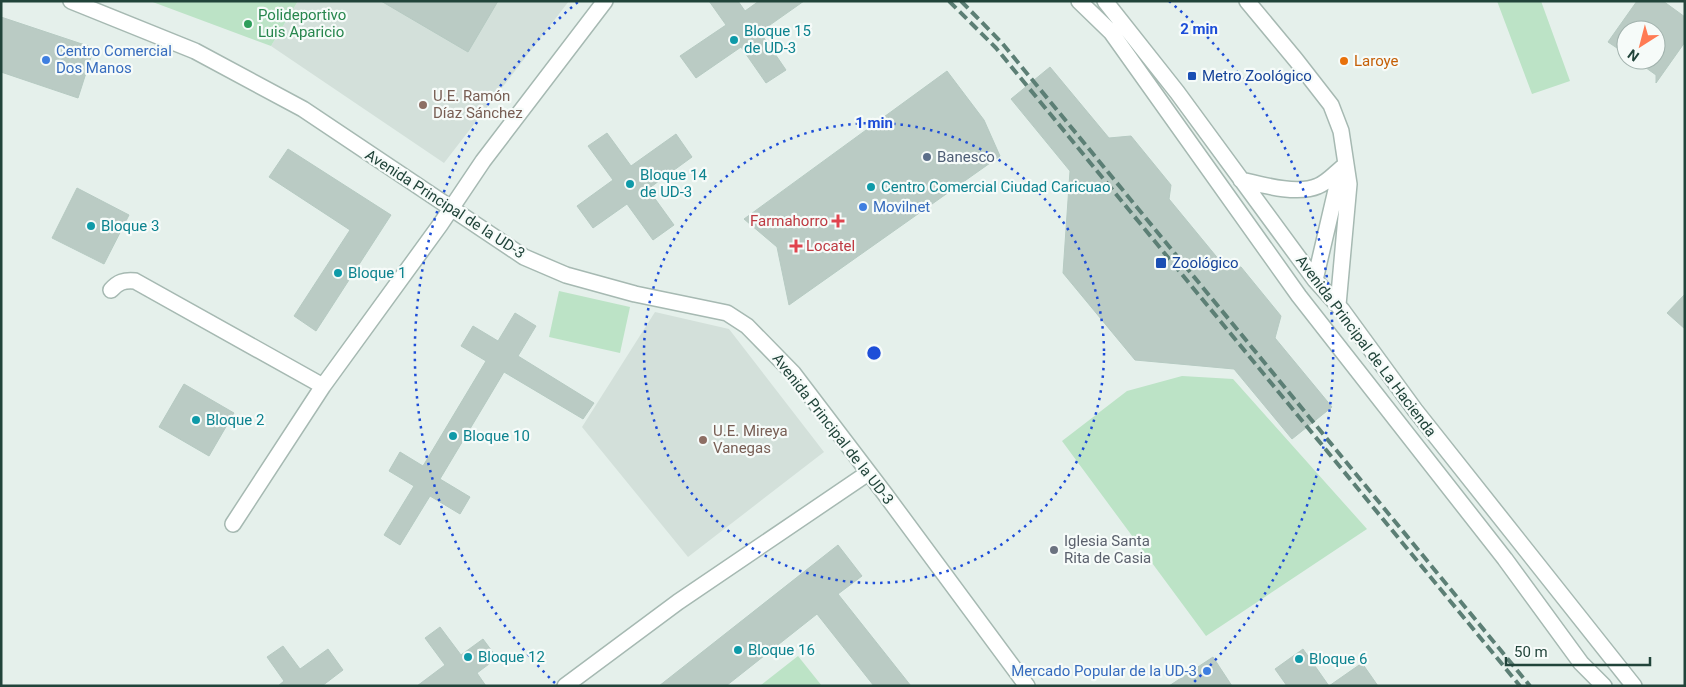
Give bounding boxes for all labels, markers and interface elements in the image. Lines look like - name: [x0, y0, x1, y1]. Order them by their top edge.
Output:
- place label: Polideportivo Luis Aparicio: [258, 6, 346, 41]
- marker: Polideportivo Luis Aparicio: [242, 18, 254, 30]
- text: 2 min: [1180, 20, 1218, 38]
- north arrow: [1616, 20, 1666, 70]
- place label: Bloque 15 de UD-3: [744, 22, 811, 57]
- marker: Bloque 15 de UD-3: [728, 34, 740, 46]
- place label: Centro Comercial Dos Manos: [56, 42, 172, 77]
- text: N: [1625, 46, 1642, 65]
- place label: Laroye: [1354, 52, 1399, 70]
- marker: Centro Comercial Dos Manos: [40, 54, 52, 66]
- marker: Laroye: [1338, 55, 1350, 67]
- place label: Metro Zoológico: [1202, 67, 1312, 85]
- marker: Metro Zoológico: [1186, 70, 1198, 82]
- place label: U.E. Ramón Díaz Sánchez: [433, 87, 523, 122]
- marker: U.E. Ramón Díaz Sánchez: [417, 99, 429, 111]
- text: 1 min: [855, 114, 893, 132]
- street label: Avenida Principal de la UD-3: [362, 146, 528, 262]
- place label: Banesco: [937, 148, 995, 166]
- marker: Banesco: [921, 151, 933, 163]
- place label: Bloque 14 de UD-3: [640, 166, 707, 201]
- marker: Bloque 14 de UD-3: [624, 178, 636, 190]
- place label: Centro Comercial Ciudad Caricuao: [881, 178, 1110, 196]
- marker: Centro Comercial Ciudad Caricuao: [865, 181, 877, 193]
- place label: Movilnet: [873, 198, 930, 216]
- marker: Movilnet: [857, 201, 869, 213]
- place label: Farmahorro: [750, 212, 828, 230]
- marker: Farmahorro: [832, 215, 844, 227]
- place label: Bloque 3: [101, 217, 159, 235]
- marker: Bloque 3: [85, 220, 97, 232]
- place label: Locatel: [806, 237, 855, 255]
- marker: Locatel: [790, 240, 802, 252]
- street label: Avenida Principal de La Hacienda: [1292, 252, 1440, 440]
- place label: Zoológico: [1172, 254, 1239, 272]
- marker: Zoológico: [1154, 256, 1168, 270]
- place label: Bloque 1: [348, 264, 406, 282]
- marker: Bloque 1: [332, 267, 344, 279]
- centre of rings: [865, 344, 883, 362]
- street label: Avenida Principal de la UD-3: [768, 350, 898, 508]
- place label: Bloque 2: [206, 411, 264, 429]
- marker: Bloque 2: [190, 414, 202, 426]
- place label: U.E. Mireya Vanegas: [713, 422, 788, 457]
- place label: Bloque 10: [463, 427, 530, 445]
- marker: Bloque 10: [447, 430, 459, 442]
- marker: U.E. Mireya Vanegas: [697, 434, 709, 446]
- place label: Iglesia Santa Rita de Casia: [1064, 532, 1151, 567]
- marker: Iglesia Santa Rita de Casia: [1048, 544, 1060, 556]
- scale bar: [1506, 634, 1650, 666]
- place label: Bloque 16: [748, 641, 815, 659]
- text: 50 m: [1514, 643, 1548, 661]
- marker: Bloque 16: [732, 644, 744, 656]
- place label: Bloque 12: [478, 648, 545, 666]
- place label: Bloque 6: [1309, 650, 1367, 668]
- marker: Bloque 12: [462, 651, 474, 663]
- marker: Bloque 6: [1293, 653, 1305, 665]
- place label: Mercado Popular de la UD-3: [1011, 662, 1197, 680]
- marker: Mercado Popular de la UD-3: [1201, 665, 1213, 677]

